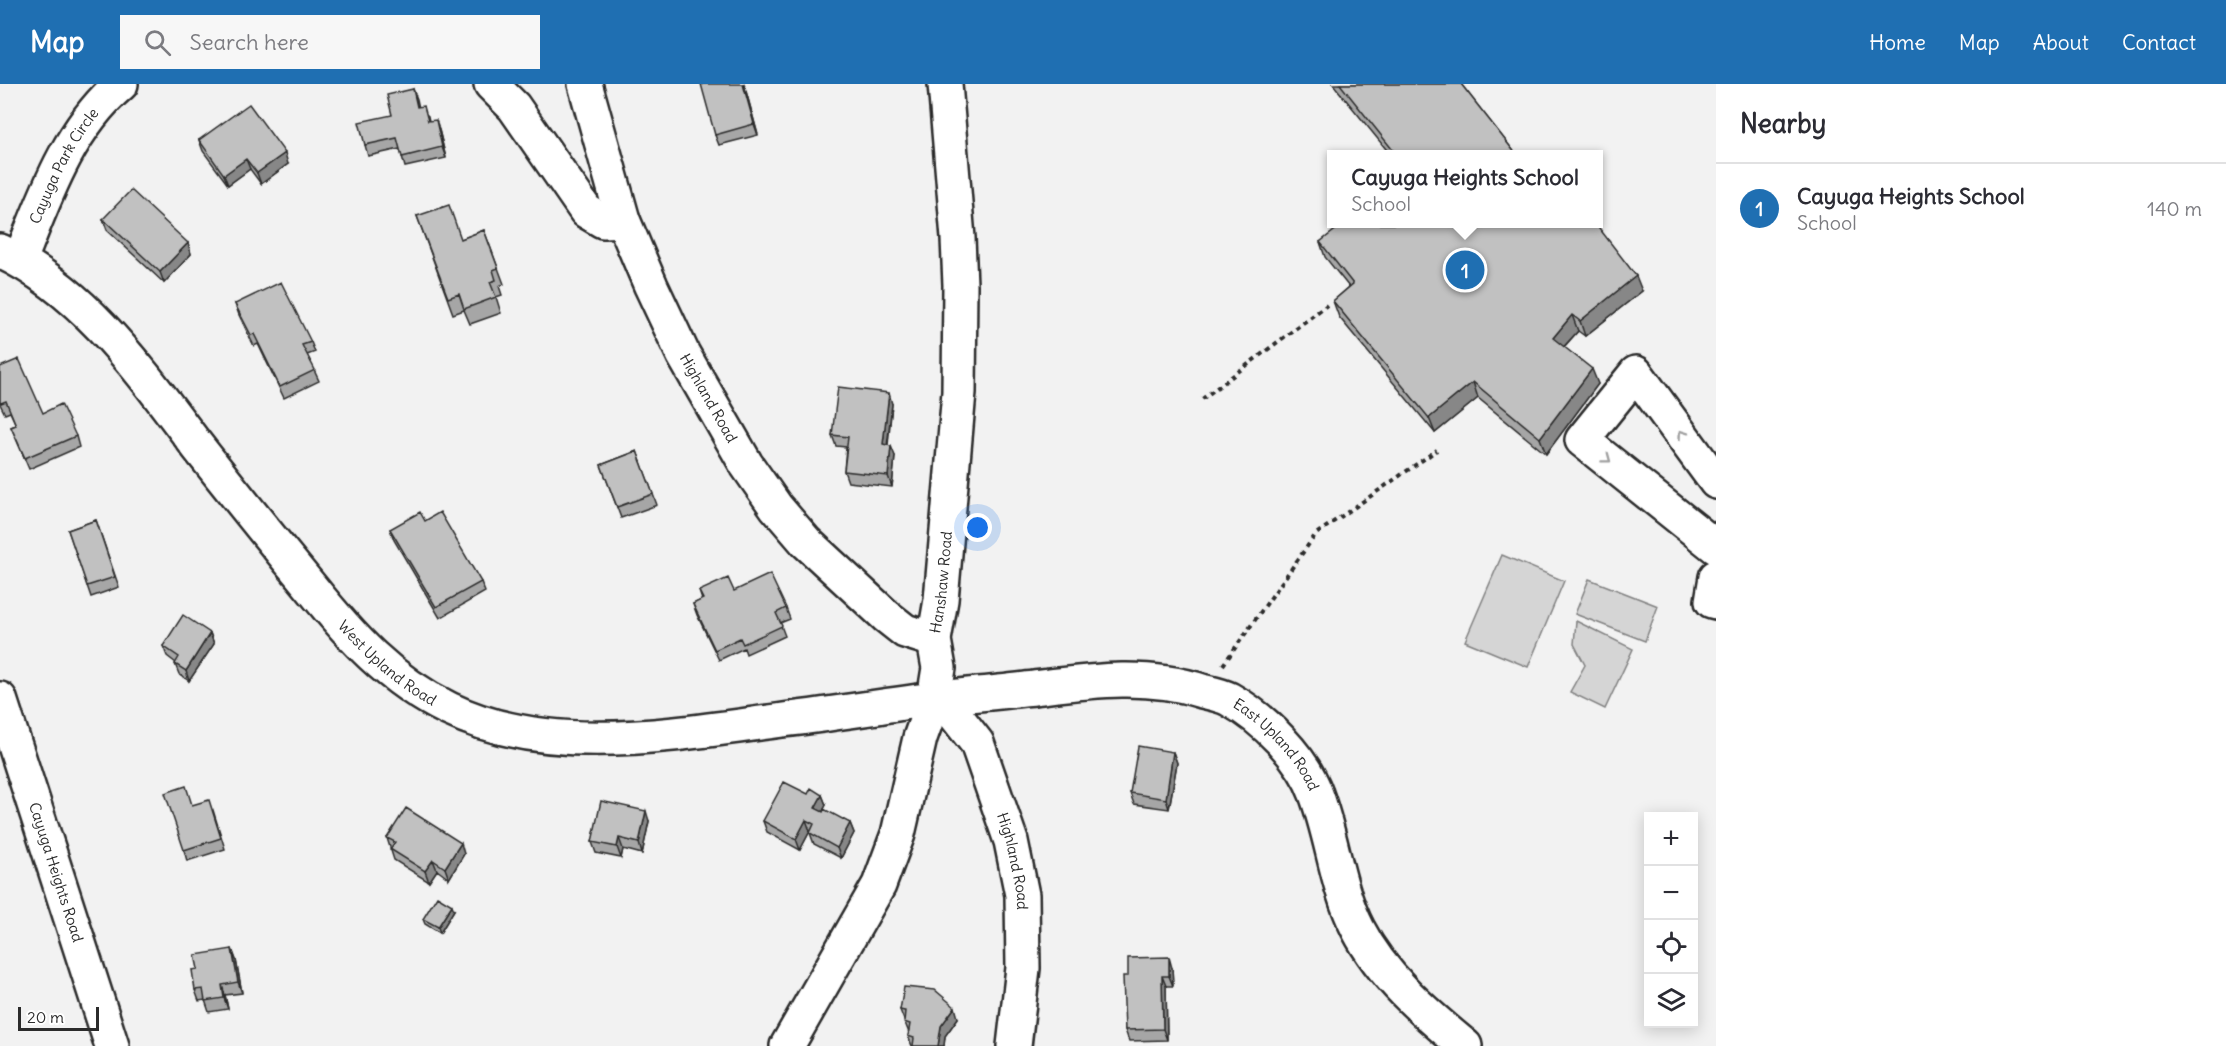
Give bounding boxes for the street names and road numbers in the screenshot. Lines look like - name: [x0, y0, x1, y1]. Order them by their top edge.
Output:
- street label: Cayuga Park Circle: [25, 104, 102, 227]
- street label: Highland Road: [676, 350, 742, 446]
- street label: Hanshaw Road: [925, 530, 956, 635]
- street label: West Upland Road: [334, 616, 440, 710]
- street label: East Upland Road: [1230, 694, 1324, 794]
- street label: Cayuga Heights Road: [25, 800, 88, 944]
- street label: Highland Road: [993, 810, 1032, 910]

